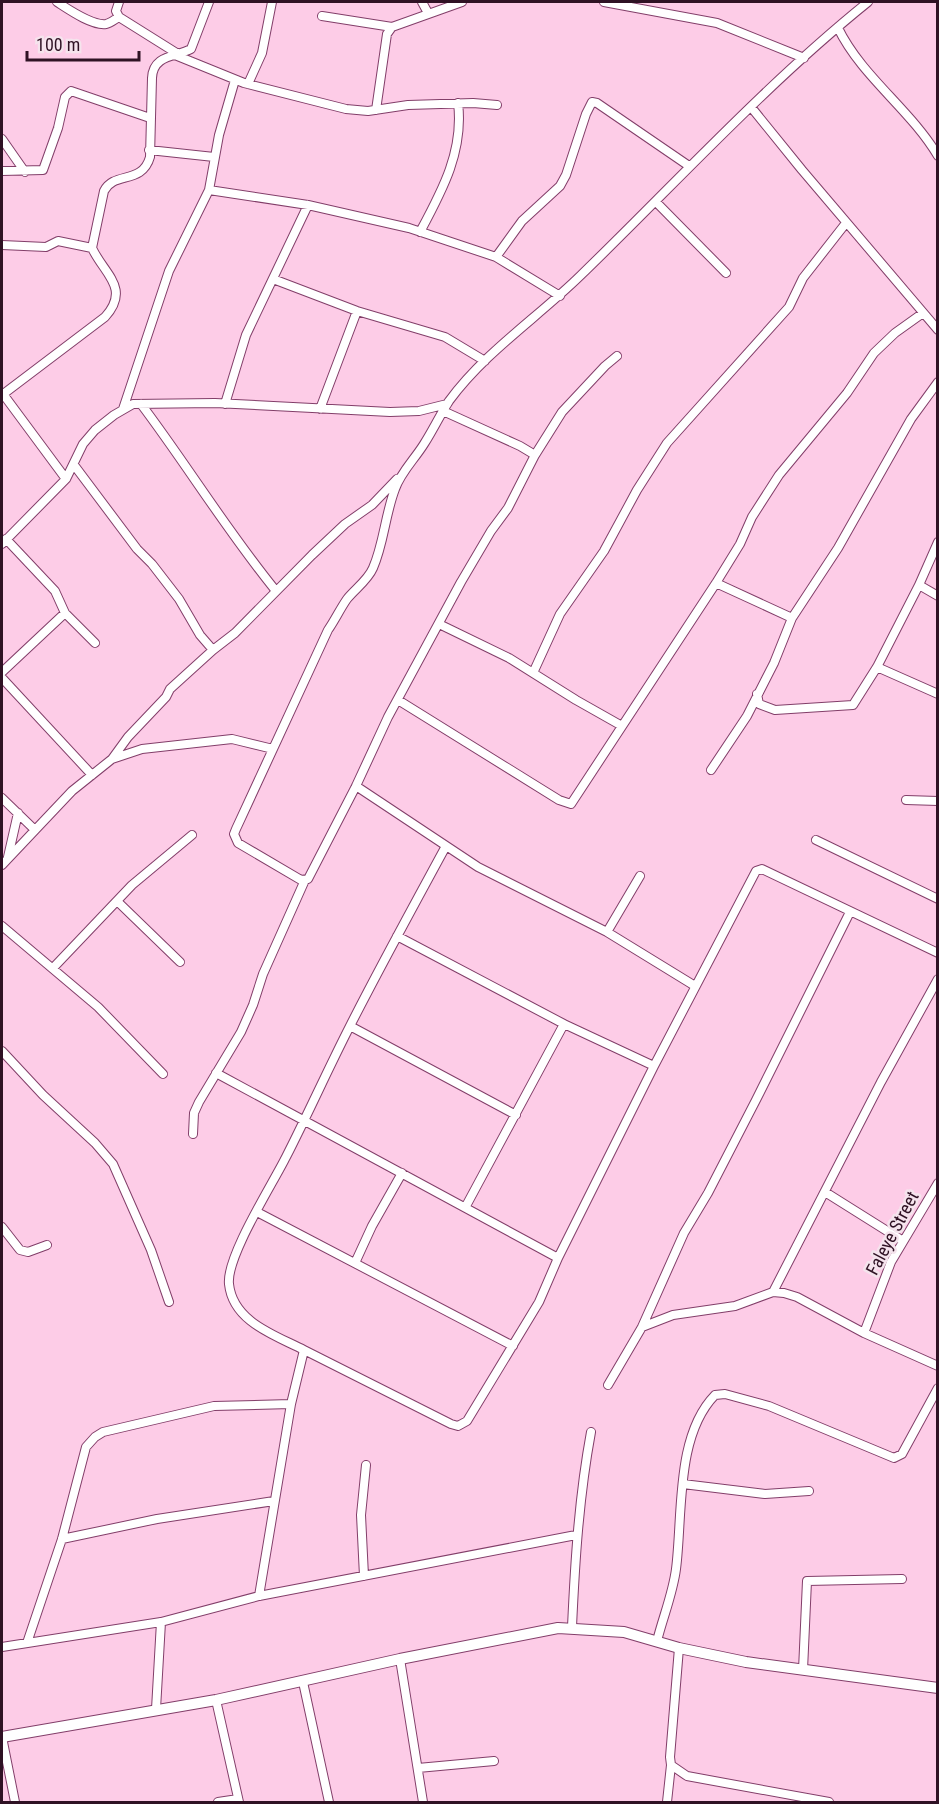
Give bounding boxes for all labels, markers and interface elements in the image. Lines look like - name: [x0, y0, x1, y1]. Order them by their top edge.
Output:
- scale bar: [27, 24, 140, 62]
- text: 100 m: [36, 34, 80, 55]
- street label: Faleye Street: [861, 1188, 923, 1278]

